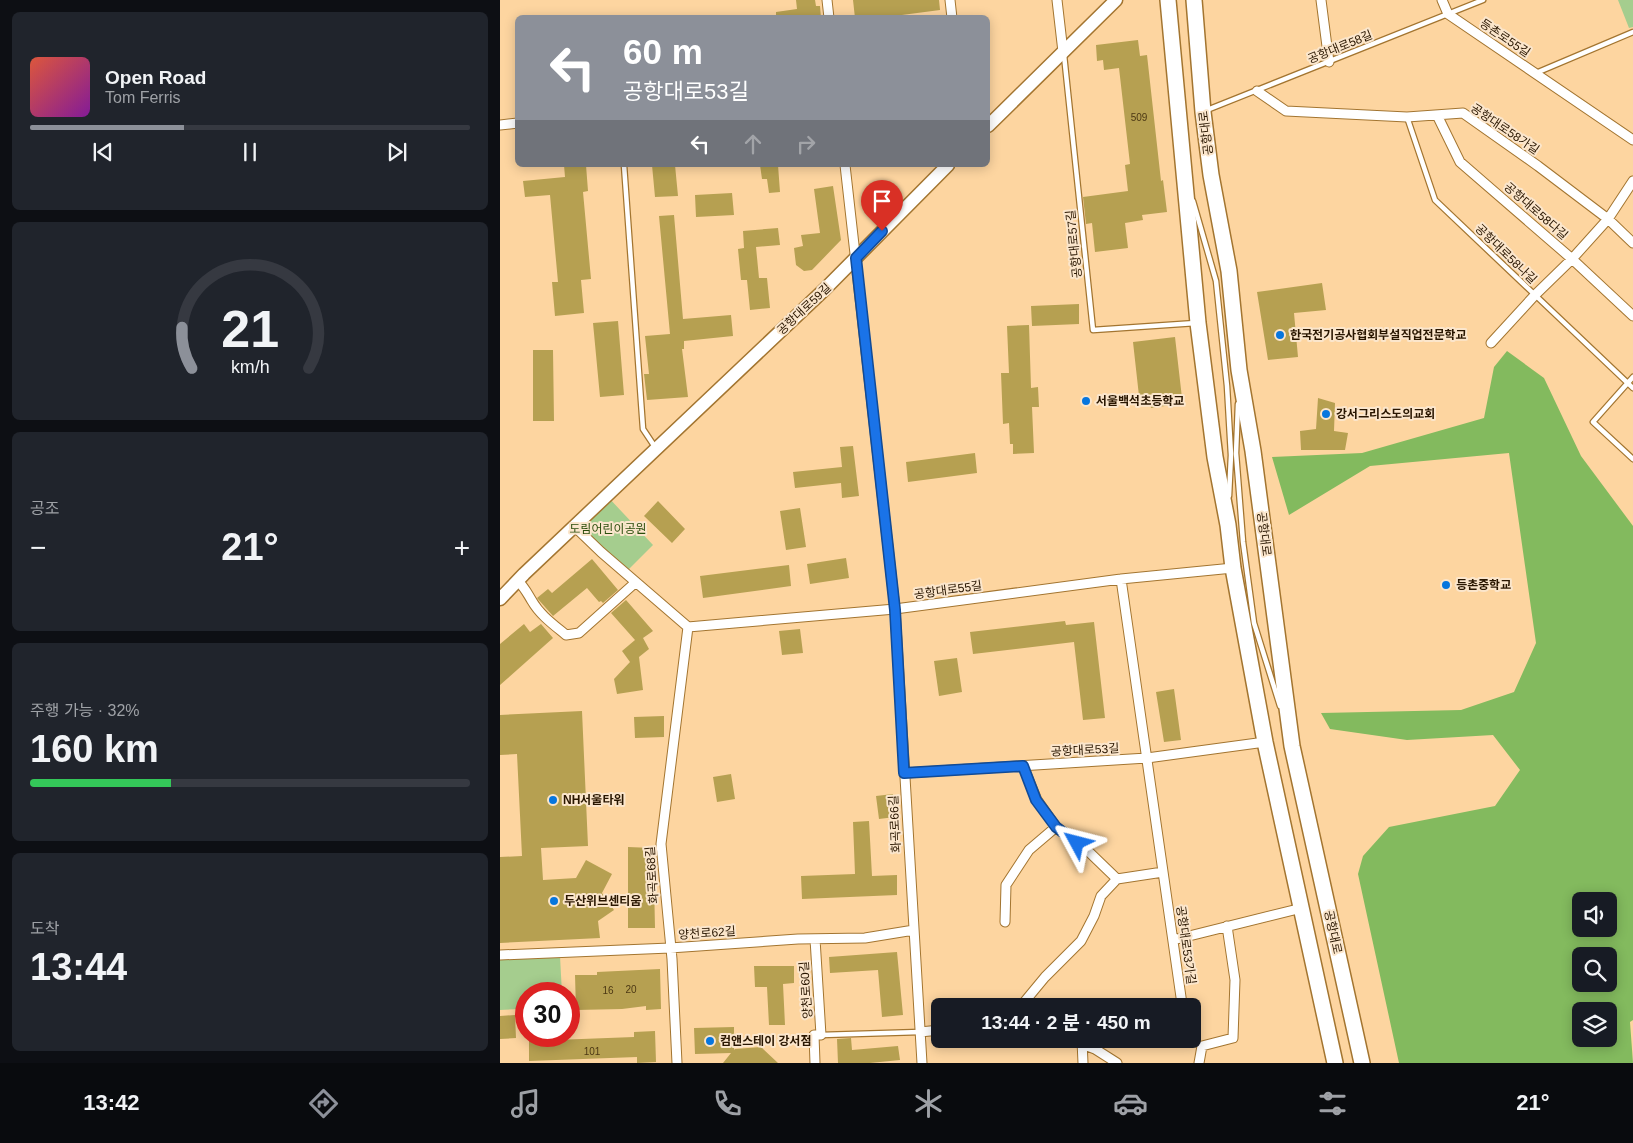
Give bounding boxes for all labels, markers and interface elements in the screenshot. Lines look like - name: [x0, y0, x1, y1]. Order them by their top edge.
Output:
- street label: 등촌로55길: [1477, 16, 1533, 60]
- street label: 공항대로58길: [1306, 28, 1374, 66]
- text: 60 m: [623, 32, 703, 71]
- icon: left: [540, 35, 605, 100]
- text: Open Road: [105, 67, 206, 88]
- text: 공항대로53길: [623, 79, 749, 104]
- text: Tom Ferris: [105, 89, 181, 106]
- street label: 공항대로58가길: [1468, 101, 1542, 157]
- street label: 공항대로: [1196, 110, 1216, 156]
- house number: 509: [1131, 112, 1148, 123]
- icon: left: [686, 130, 714, 158]
- icon: ahead: [739, 130, 767, 158]
- icon: right: [792, 130, 820, 158]
- icon: previous: [89, 138, 117, 166]
- icon: pause: [236, 138, 264, 166]
- icon: next: [383, 138, 411, 166]
- pin: [861, 180, 903, 231]
- street label: 공항대로58다길: [1501, 180, 1571, 242]
- icon: arrive: [868, 187, 896, 215]
- street label: 공항대로57길: [1063, 209, 1085, 279]
- street label: 공항대로58나길: [1473, 221, 1539, 287]
- street label: 공항대로59길: [774, 281, 834, 337]
- text: 21: [221, 300, 279, 358]
- place label: 한국전기공사협회부설직업전문학교: [1290, 328, 1467, 342]
- marker: 한국전기공사협회부설직업전문학교: [1274, 329, 1286, 341]
- text: km/h: [231, 357, 269, 377]
- place label: 서울백석초등학교: [1096, 394, 1184, 408]
- marker: 서울백석초등학교: [1080, 395, 1092, 407]
- place label: 강서그리스도의교회: [1336, 407, 1435, 421]
- marker: 강서그리스도의교회: [1320, 408, 1332, 420]
- text: 공조: [30, 500, 59, 517]
- street label: 공항대로: [1254, 511, 1274, 557]
- park label: 도림어린이공원: [569, 522, 647, 536]
- text: 21°: [221, 526, 279, 568]
- text: −: [30, 532, 46, 563]
- text: +: [454, 532, 470, 563]
- street label: 공항대로55길: [913, 578, 983, 602]
- place label: 등촌중학교: [1456, 578, 1511, 592]
- marker: 등촌중학교: [1440, 579, 1452, 591]
- text: 주행 가능 · 32%: [30, 702, 140, 719]
- text: 160 km: [30, 728, 159, 770]
- street label: 공항대로53길: [1050, 741, 1120, 759]
- place label: NH서울타워: [563, 793, 625, 807]
- marker: NH서울타워: [547, 794, 559, 806]
- street label: 화곡로66길: [887, 795, 903, 853]
- position arrow: [1050, 816, 1102, 868]
- street label: 화곡로68길: [643, 846, 661, 904]
- map controls: [1572, 892, 1617, 1047]
- button: sound: [1572, 892, 1617, 937]
- place label: 두산위브센티움: [564, 894, 641, 908]
- marker: 두산위브센티움: [548, 895, 560, 907]
- street label: 공항대로53가길: [1174, 905, 1198, 985]
- street label: 공항대로: [1322, 909, 1344, 955]
- text: 도착: [30, 920, 59, 937]
- street label: 양천로62길: [678, 924, 736, 942]
- text: 13:44: [30, 946, 127, 988]
- button: search: [1572, 947, 1617, 992]
- street label: 양천로60길: [797, 961, 815, 1019]
- speed limit sign: 30: [515, 982, 580, 1047]
- house number: 20: [625, 984, 637, 995]
- house number: 16: [602, 985, 614, 996]
- button: layers: [1572, 1002, 1617, 1047]
- text: 13:44 · 2 분 · 450 m: [981, 1012, 1151, 1033]
- place label: 컴앤스테이 강서점: [720, 1034, 812, 1048]
- marker: 컴앤스테이 강서점: [704, 1035, 716, 1047]
- house number: 101: [584, 1046, 601, 1057]
- icon: directions: [306, 1086, 341, 1121]
- icon: music: [508, 1086, 543, 1121]
- icon: phone: [710, 1086, 745, 1121]
- icon: climate: [911, 1086, 946, 1121]
- icon: car: [1113, 1086, 1148, 1121]
- icon: filters: [1315, 1086, 1350, 1121]
- text: 13:42: [83, 1090, 140, 1115]
- text: 21°: [1516, 1090, 1550, 1115]

